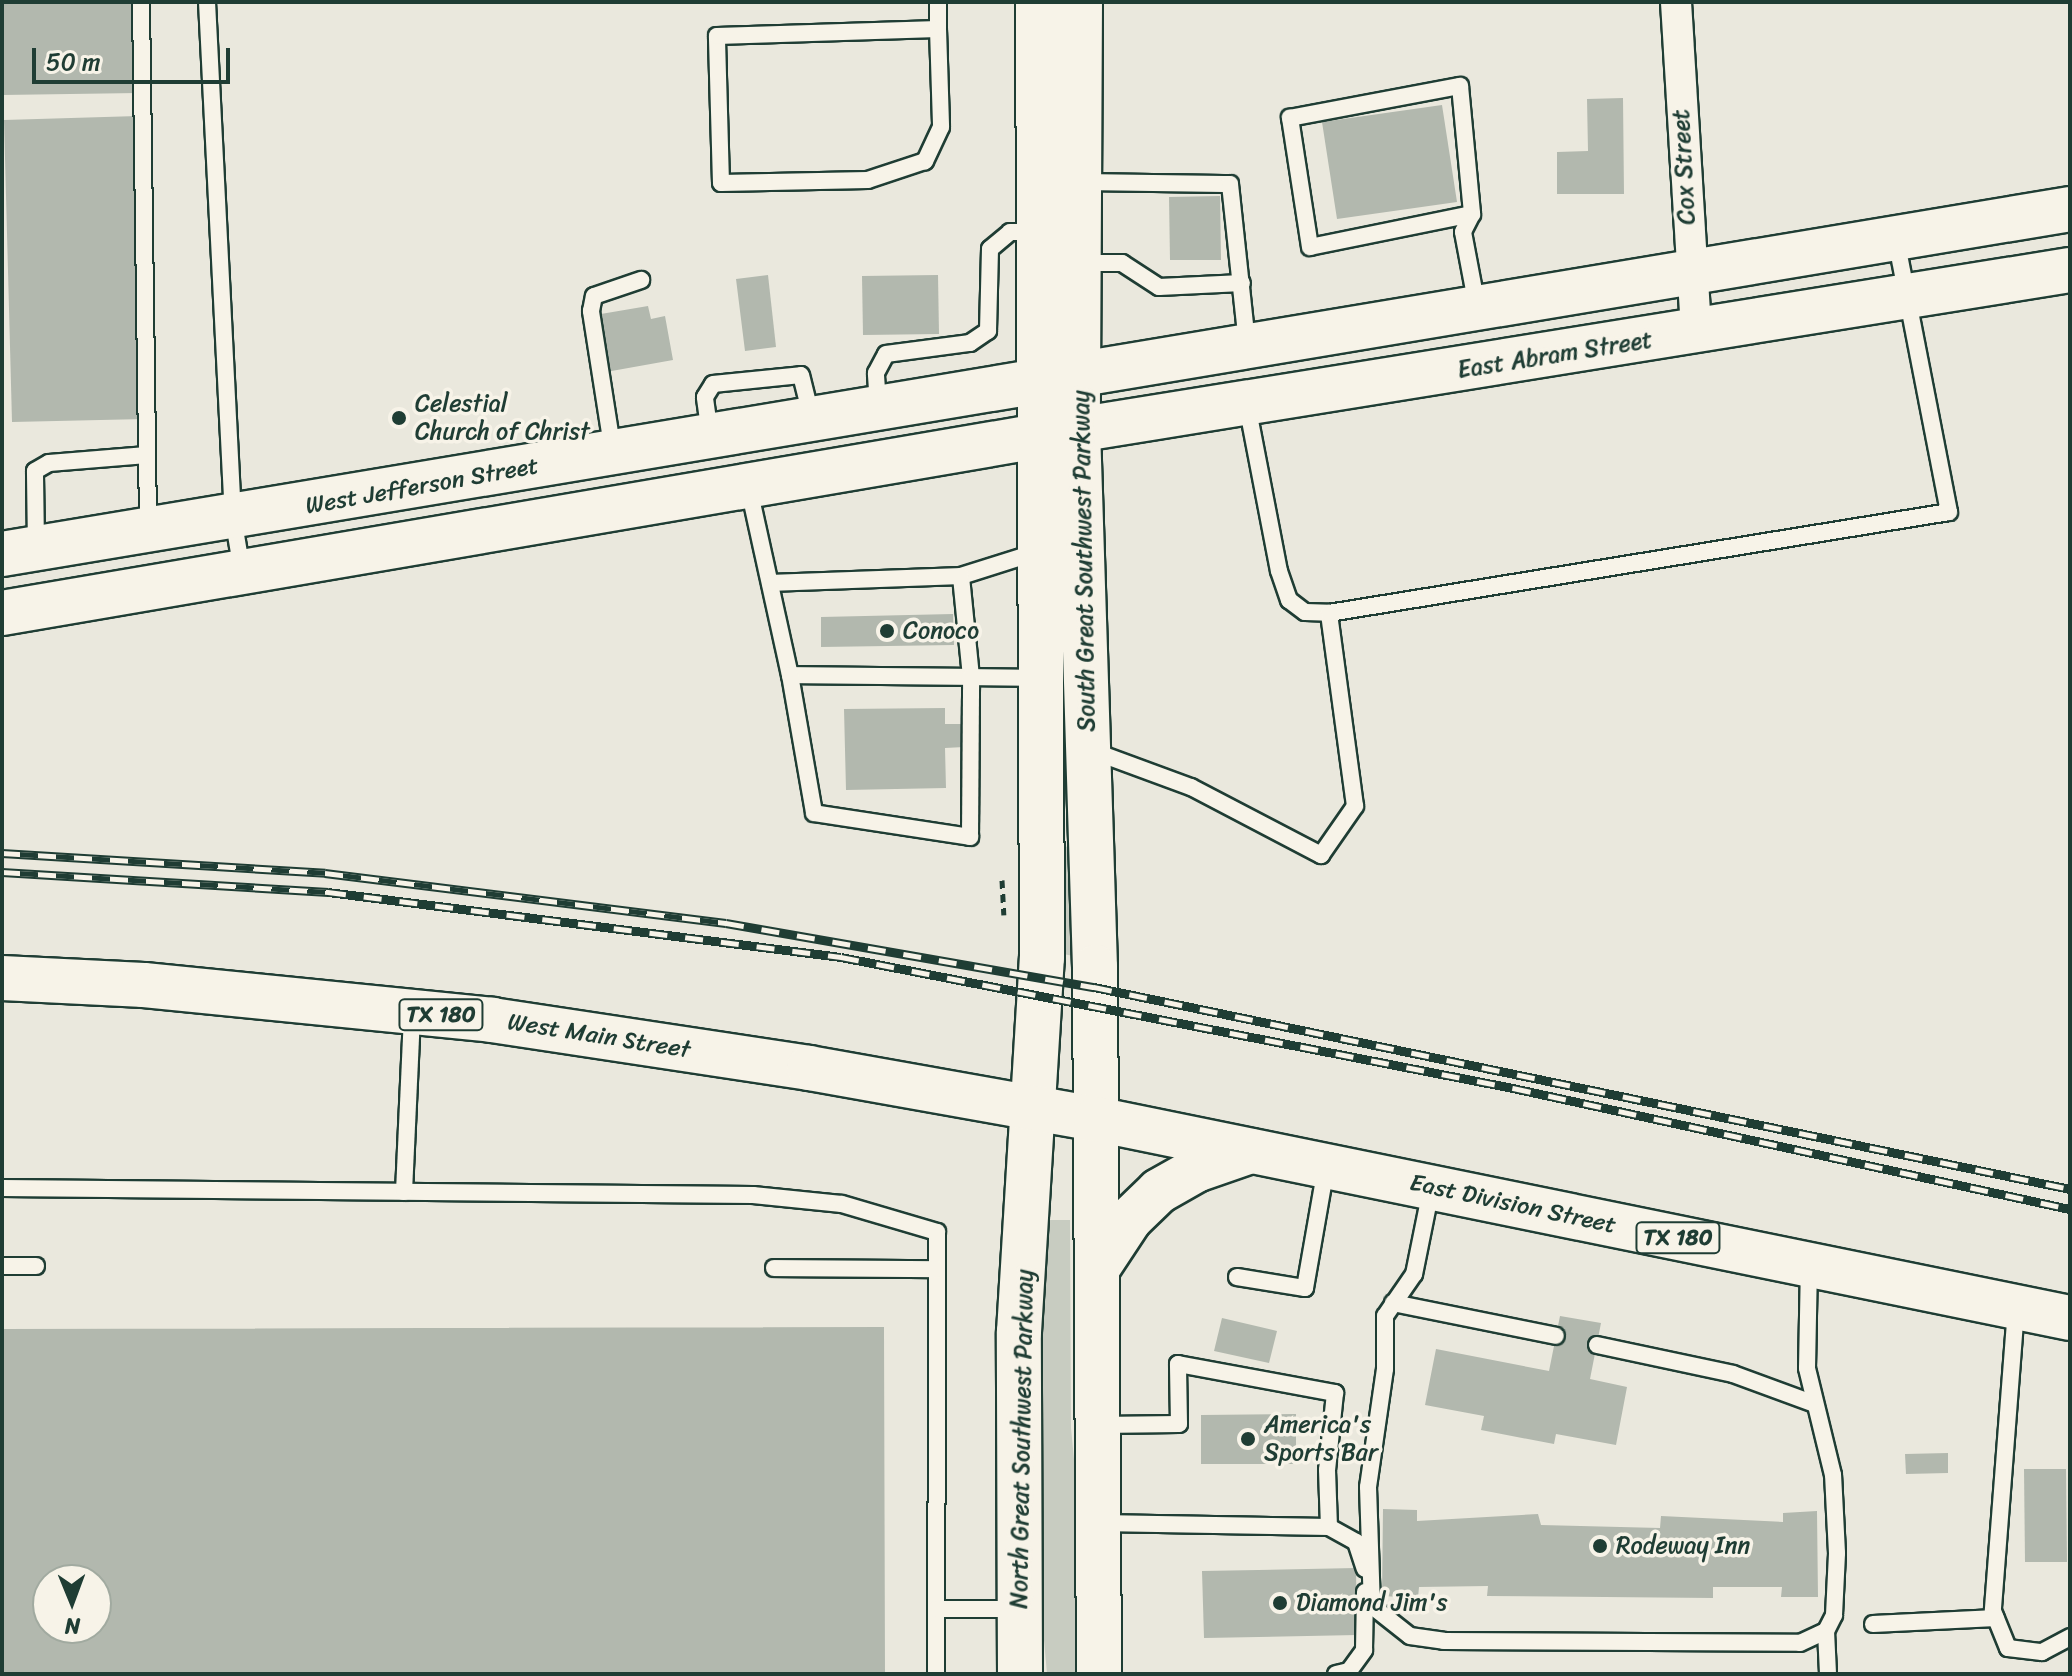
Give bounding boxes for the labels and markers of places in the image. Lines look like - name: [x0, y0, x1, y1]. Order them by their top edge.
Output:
- place label: Celestial Church of Christ: [415, 390, 589, 446]
- marker: Celestial Church of Christ: [390, 409, 408, 427]
- place label: Conoco: [903, 617, 979, 645]
- marker: Conoco: [878, 622, 896, 640]
- place label: America's Sports Bar: [1264, 1411, 1378, 1467]
- marker: America's Sports Bar: [1239, 1430, 1257, 1448]
- place label: Rodeway Inn: [1616, 1532, 1750, 1560]
- marker: Rodeway Inn: [1591, 1537, 1609, 1555]
- place label: Diamond Jim's: [1296, 1589, 1448, 1617]
- marker: Diamond Jim's: [1271, 1594, 1289, 1612]

